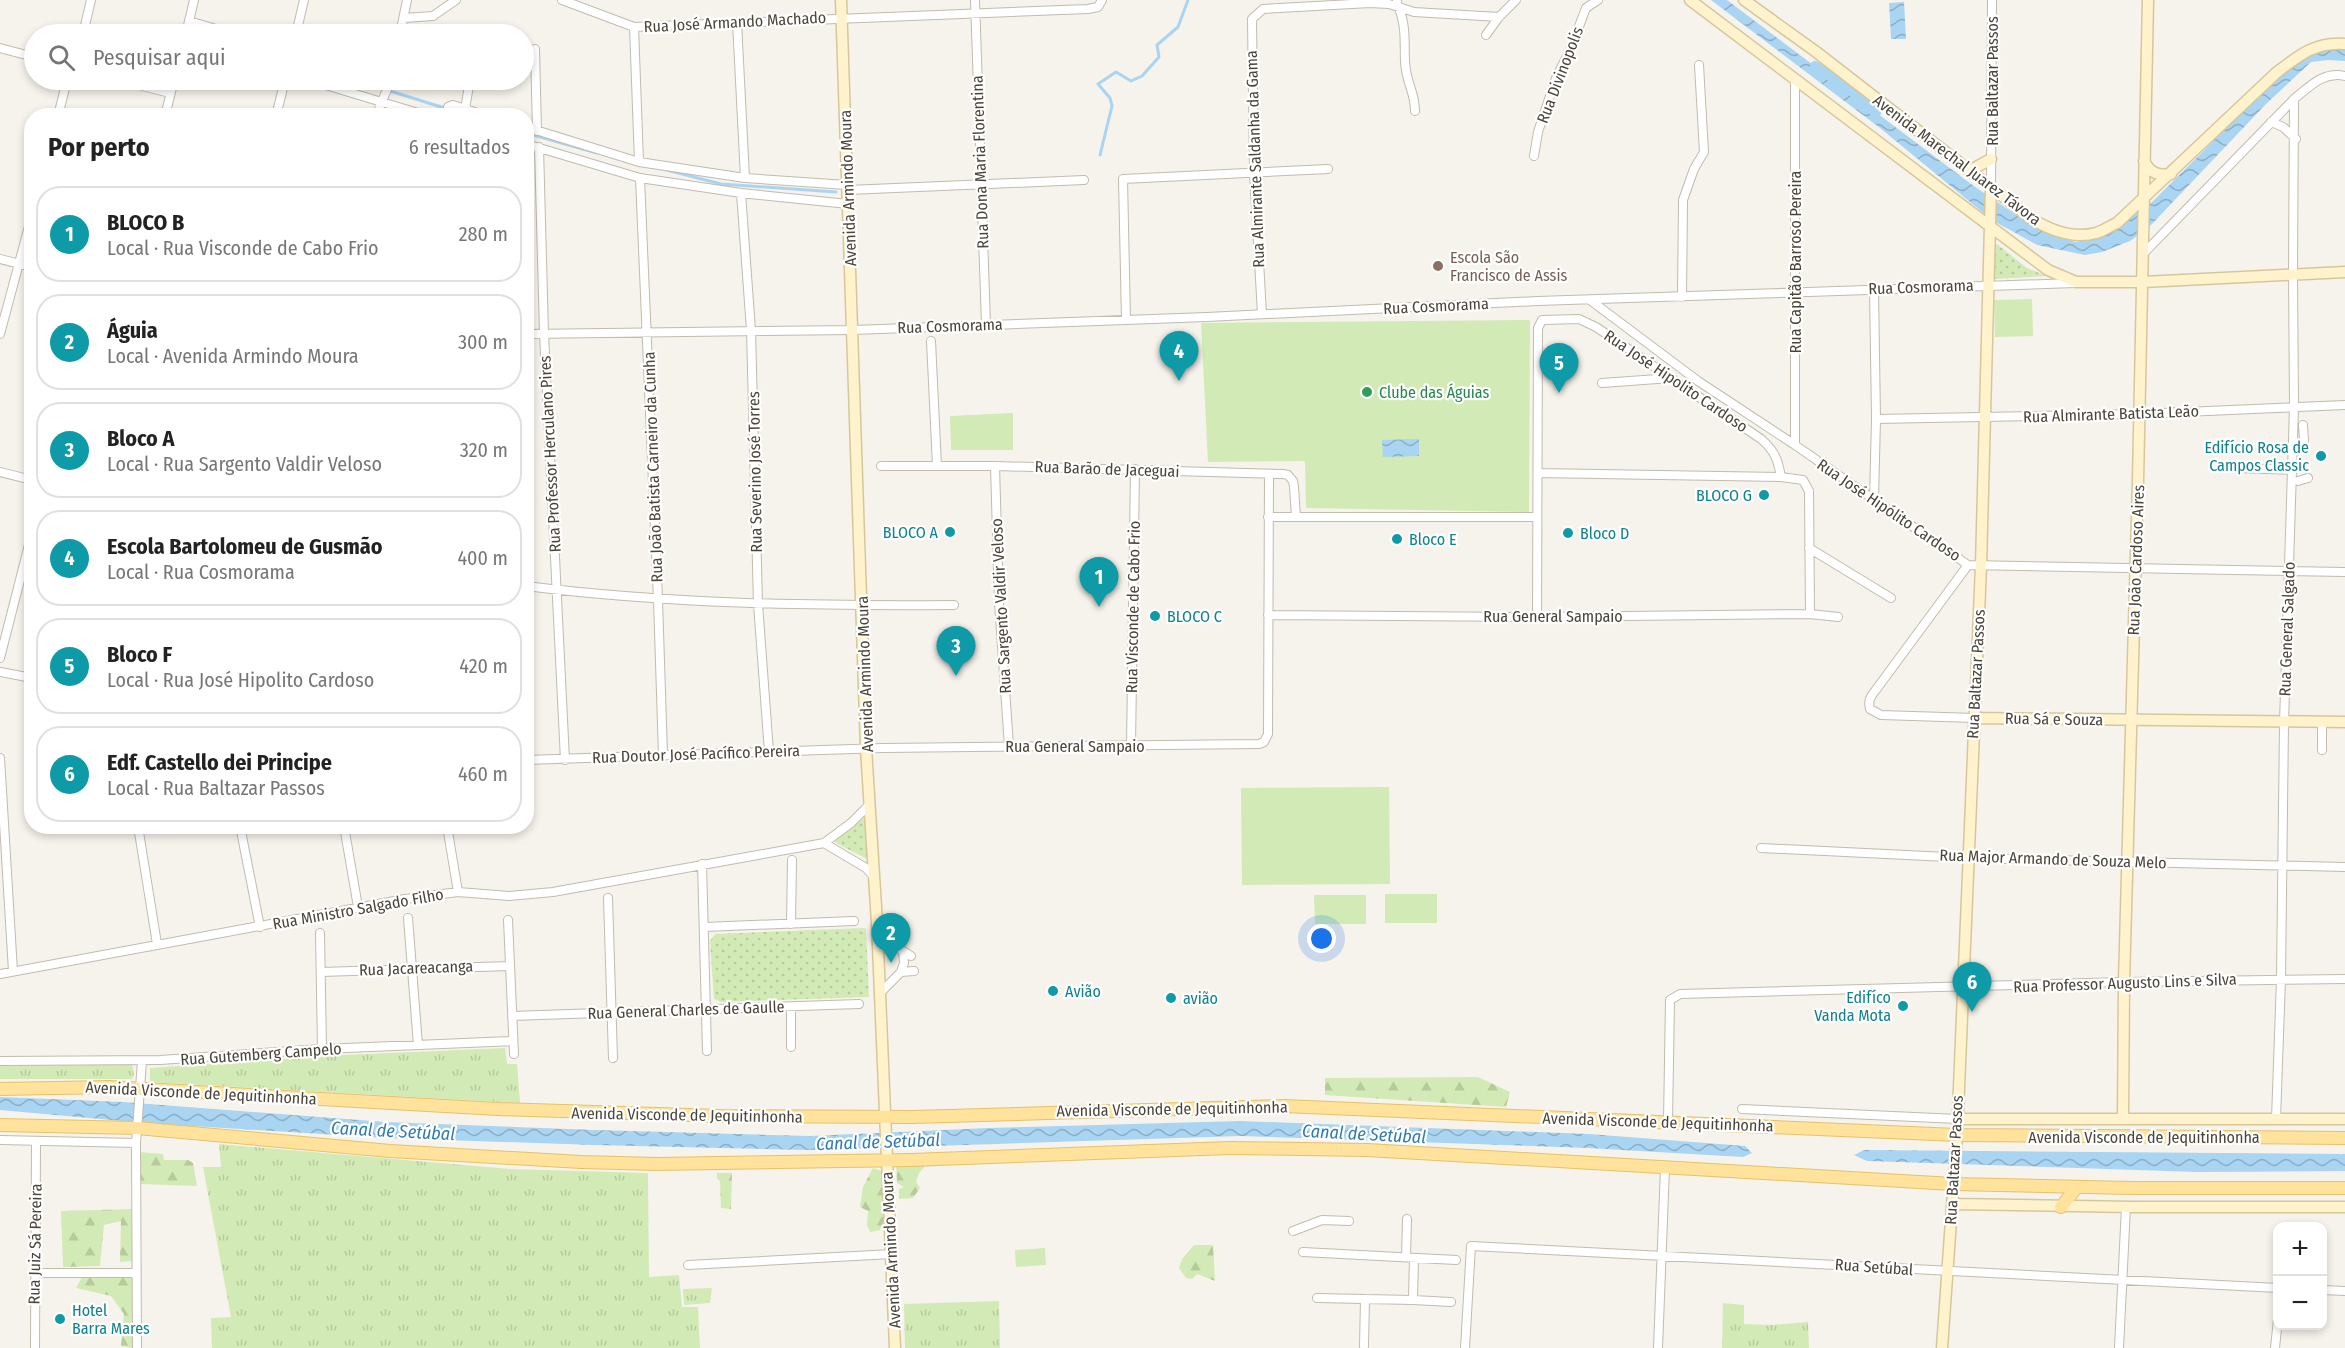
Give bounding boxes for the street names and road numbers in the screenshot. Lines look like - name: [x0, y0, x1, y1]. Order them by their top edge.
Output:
- street label: Rua José Armando Machado: [643, 8, 827, 36]
- street label: Rua Baltazar Passos: [1983, 16, 2002, 146]
- street label: Rua Divinopolis: [1533, 24, 1587, 126]
- street label: Rua Almirante Saldanha da Gama: [1242, 50, 1268, 268]
- street label: Rua Dona Maria Florentina: [967, 75, 993, 249]
- street label: Avenida Marechal Juarez Távora: [1869, 91, 2045, 229]
- street label: Avenida Armindo Moura: [836, 109, 860, 267]
- street label: Rua Capitão Barroso Pereira: [1786, 170, 1805, 353]
- street label: Rua Cosmorama: [1868, 276, 1974, 298]
- street label: Rua Cosmorama: [1383, 294, 1489, 318]
- street label: Rua Cosmorama: [897, 315, 1003, 337]
- street label: Rua José Hipolito Cardoso: [1601, 326, 1751, 436]
- street label: Rua João Batista Carneiro da Cunha: [639, 351, 667, 583]
- street label: Rua Professor Herculano Pires: [535, 355, 565, 553]
- street label: Rua Severino José Torres: [744, 391, 766, 553]
- street label: Rua Almirante Batista Leão: [2023, 401, 2199, 427]
- street label: Rua José Hipólito Cardoso: [1814, 455, 1964, 565]
- street label: Rua Barão de Jaceguai: [1034, 457, 1180, 481]
- street label: Rua João Cardoso Aires: [2124, 484, 2148, 636]
- street label: Rua Sargento Valdir Veloso: [987, 518, 1015, 694]
- street label: Rua Visconde de Cabo Frio: [1122, 521, 1144, 693]
- street label: Rua General Salgado: [2275, 561, 2299, 697]
- street label: Avenida Armindo Moura: [853, 595, 877, 753]
- street label: Rua General Sampaio: [1483, 607, 1623, 626]
- street label: Rua Baltazar Passos: [1963, 609, 1989, 739]
- street label: Rua Sá e Souza: [2005, 709, 2104, 729]
- street label: Rua General Sampaio: [1005, 737, 1145, 756]
- street label: Rua Doutor José Pacífico Pereira: [592, 741, 800, 767]
- street label: Rua Major Armando de Souza Melo: [1939, 846, 2167, 872]
- street label: Rua Ministro Salgado Filho: [271, 885, 445, 933]
- street label: Rua Jacareacanga: [359, 957, 474, 979]
- street label: Rua Professor Augusto Lins e Silva: [2013, 970, 2237, 996]
- street label: Rua General Charles de Gaulle: [587, 997, 785, 1023]
- street label: Rua Gutemberg Campelo: [180, 1039, 342, 1069]
- street label: Avenida Visconde de Jequitinhonha: [85, 1077, 317, 1109]
- street label: Rua Baltazar Passos: [1941, 1095, 1967, 1225]
- street label: Avenida Visconde de Jequitinhonha: [1056, 1097, 1288, 1121]
- street label: Avenida Visconde de Jequitinhonha: [571, 1103, 803, 1127]
- street label: Avenida Visconde de Jequitinhonha: [1542, 1108, 1774, 1136]
- street label: Avenida Visconde de Jequitinhonha: [2028, 1128, 2260, 1147]
- street label: Avenida Armindo Moura: [877, 1171, 905, 1329]
- street label: Rua Juiz Sá Pereira: [24, 1183, 46, 1305]
- street label: Rua Setúbal: [1834, 1255, 1914, 1279]

